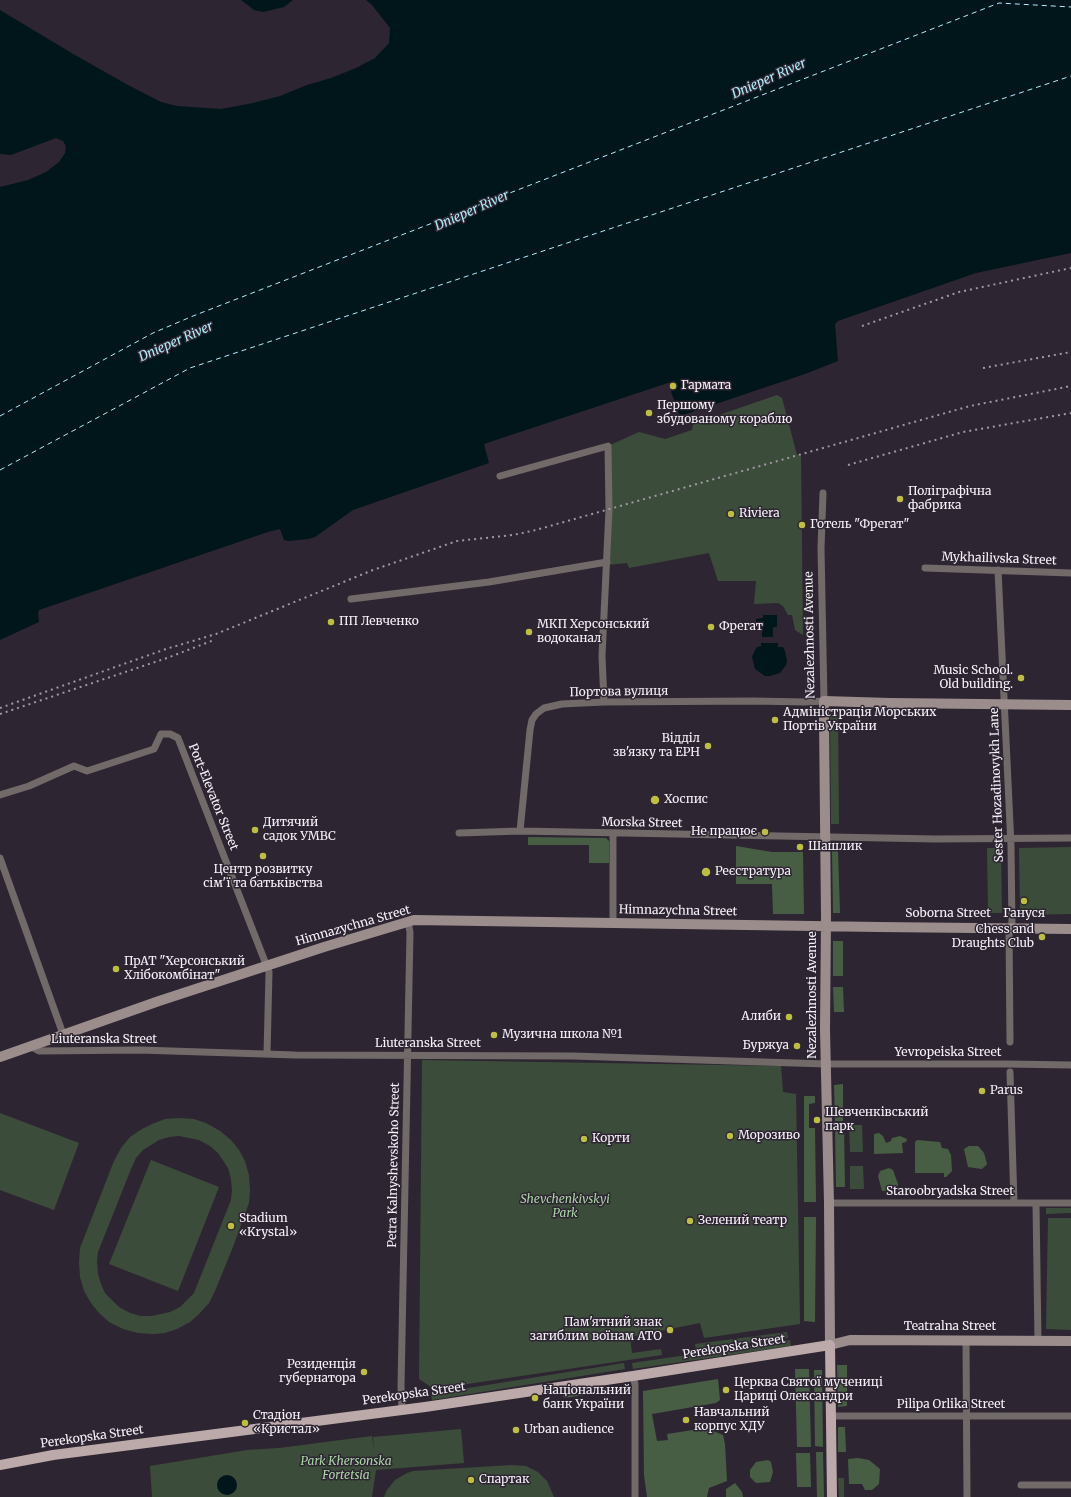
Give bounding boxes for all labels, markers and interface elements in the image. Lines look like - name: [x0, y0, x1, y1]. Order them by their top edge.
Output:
- water label: Dnieper River: [729, 56, 809, 102]
- water label: Dnieper River: [432, 188, 512, 234]
- water label: Dnieper River: [136, 319, 216, 365]
- place label: Гармата: [681, 379, 731, 393]
- marker: Гармата: [668, 381, 678, 391]
- place label: Першому збудованому кораблю: [657, 399, 792, 427]
- marker: Першому збудованому кораблю: [644, 408, 654, 418]
- place label: Поліграфічна фабрика: [908, 485, 991, 513]
- marker: Поліграфічна фабрика: [895, 494, 905, 504]
- place label: Riviera: [739, 507, 780, 521]
- marker: Riviera: [726, 509, 736, 519]
- place label: Готель "Фрегат": [810, 518, 909, 532]
- marker: Готель "Фрегат": [797, 520, 807, 530]
- street label: Mykhailivska Street: [941, 550, 1057, 568]
- street label: Nezalezhnosti Avenue: [802, 571, 818, 699]
- place label: ПП Левченко: [339, 615, 419, 629]
- marker: ПП Левченко: [326, 617, 336, 627]
- place label: МКП Херсонський водоканал: [537, 618, 650, 646]
- place label: Фрегат: [719, 620, 763, 634]
- marker: Фрегат: [706, 622, 716, 632]
- marker: МКП Херсонський водоканал: [524, 627, 534, 637]
- place label: Music School. Old building.: [934, 664, 1013, 692]
- marker: Music School. Old building.: [1016, 673, 1026, 683]
- street label: Портова вулиця: [569, 684, 669, 700]
- place label: Адміністрація Морських Портів України: [783, 706, 936, 734]
- street label: Sester Hozadinovykh Lane: [987, 707, 1007, 863]
- marker: Адміністрація Морських Портів України: [770, 715, 780, 725]
- place label: Відділ зв'язку та ЕРН: [613, 732, 700, 760]
- marker: Відділ зв'язку та ЕРН: [703, 741, 713, 751]
- street label: Port-Elevator Street: [185, 742, 241, 852]
- place label: Хоспис: [664, 793, 708, 807]
- marker: Хоспис: [649, 794, 661, 806]
- street label: Morska Street: [601, 815, 683, 831]
- place label: Дитячий садок УМВС: [263, 816, 336, 844]
- marker: Дитячий садок УМВС: [250, 825, 260, 835]
- place label: Не працює: [691, 825, 757, 839]
- marker: Не працює: [760, 827, 770, 837]
- place label: Шашлик: [808, 840, 862, 854]
- marker: Шашлик: [795, 842, 805, 852]
- marker: Центр розвитку сім'ї та батьківства: [258, 851, 268, 861]
- place label: Центр розвитку сім'ї та батьківства: [203, 863, 323, 891]
- place label: Реєстратура: [715, 865, 791, 879]
- marker: Реєстратура: [700, 866, 712, 878]
- marker: Гануся: [1019, 896, 1029, 906]
- street label: Himnazychna Street: [294, 903, 412, 949]
- street label: Himnazychna Street: [619, 903, 737, 919]
- street label: Soborna Street: [905, 907, 991, 921]
- place label: Гануся: [1003, 907, 1045, 921]
- place label: Chess and Draughts Club: [952, 923, 1034, 951]
- street label: Nezalezhnosti Avenue: [806, 931, 820, 1059]
- marker: Chess and Draughts Club: [1037, 932, 1047, 942]
- place label: ПрАТ "Херсонський Хлібокомбінат": [124, 955, 245, 983]
- marker: ПрАТ "Херсонський Хлібокомбінат": [111, 964, 121, 974]
- place label: Алиби: [741, 1010, 781, 1024]
- marker: Алиби: [784, 1012, 794, 1022]
- place label: Музична школа №1: [502, 1028, 622, 1042]
- marker: Музична школа №1: [489, 1030, 499, 1040]
- street label: Liuteranska Street: [51, 1033, 157, 1047]
- street label: Liuteranska Street: [375, 1037, 481, 1051]
- place label: Буржуа: [743, 1039, 789, 1053]
- marker: Буржуа: [792, 1041, 802, 1051]
- street label: Yevropeiska Street: [895, 1046, 1001, 1060]
- street label: Petra Kalnyshevskoho Street: [385, 1082, 403, 1248]
- place label: Parus: [990, 1084, 1023, 1098]
- marker: Parus: [977, 1086, 987, 1096]
- place label: Шевченківський парк: [825, 1106, 929, 1134]
- marker: Шевченківський парк: [812, 1115, 822, 1125]
- place label: Морозиво: [738, 1129, 800, 1143]
- marker: Морозиво: [725, 1131, 735, 1141]
- place label: Корти: [592, 1132, 630, 1146]
- marker: Корти: [579, 1134, 589, 1144]
- street label: Staroobryadska Street: [886, 1185, 1014, 1199]
- park label: Shevchenkivskyi Park: [520, 1193, 610, 1221]
- place label: Stadium «Krystal»: [239, 1212, 297, 1240]
- place label: Зелений театр: [698, 1214, 787, 1228]
- marker: Зелений театр: [685, 1216, 695, 1226]
- marker: Stadium «Krystal»: [226, 1221, 236, 1231]
- place label: Пам'ятний знак загиблим воїнам АТО: [530, 1316, 662, 1344]
- street label: Teatralna Street: [904, 1320, 996, 1334]
- marker: Пам'ятний знак загиблим воїнам АТО: [665, 1325, 675, 1335]
- street label: Perekopska Street: [682, 1332, 786, 1362]
- place label: Резиденція губернатора: [279, 1358, 356, 1386]
- marker: Резиденція губернатора: [359, 1367, 369, 1377]
- place label: Церква Святої мучениці Цариці Олександри: [734, 1376, 883, 1404]
- street label: Perekopska Street: [362, 1380, 466, 1408]
- place label: Національний банк України: [543, 1384, 631, 1412]
- marker: Церква Святої мучениці Цариці Олександри: [721, 1385, 731, 1395]
- marker: Національний банк України: [530, 1393, 540, 1403]
- street label: Pilipa Orlika Street: [897, 1398, 1005, 1412]
- place label: Навчальний корпус ХДУ: [694, 1406, 770, 1434]
- place label: Стадіон «Кристал»: [253, 1409, 320, 1437]
- marker: Навчальний корпус ХДУ: [681, 1415, 691, 1425]
- marker: Стадіон «Кристал»: [240, 1418, 250, 1428]
- street label: Perekopska Street: [40, 1423, 144, 1451]
- place label: Urban audience: [524, 1423, 614, 1437]
- marker: Urban audience: [511, 1425, 521, 1435]
- park label: Park Khersonska Fortetsia: [300, 1455, 392, 1483]
- place label: Спартак: [479, 1473, 530, 1487]
- marker: Спартак: [466, 1475, 476, 1485]

